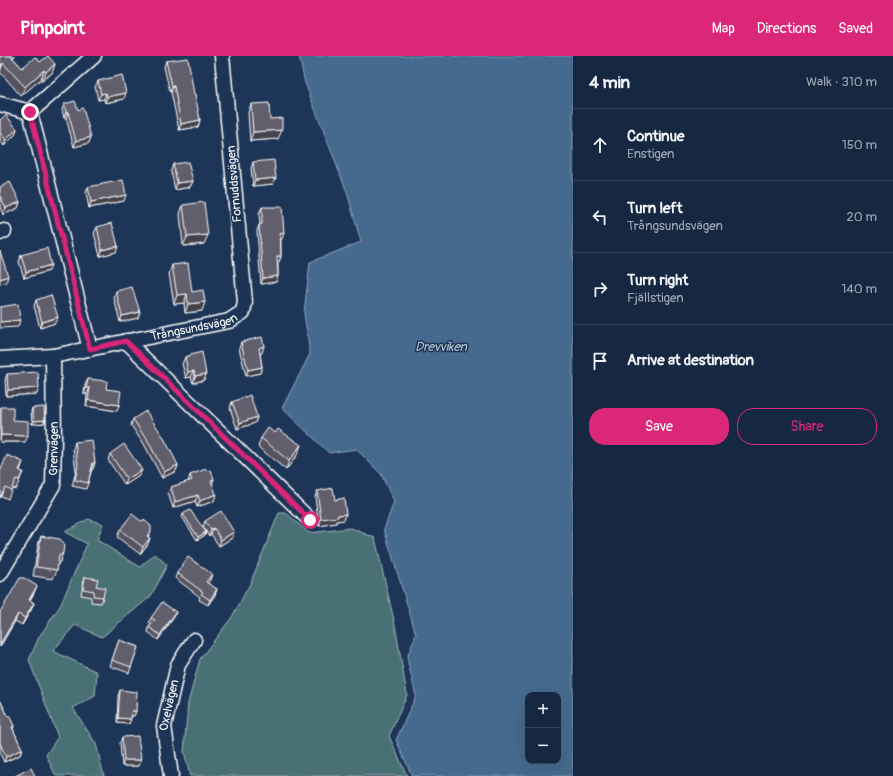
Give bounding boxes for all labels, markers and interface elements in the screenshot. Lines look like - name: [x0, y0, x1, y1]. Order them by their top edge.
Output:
- text: Pinpoint: [20, 16, 85, 40]
- text: Map: [712, 20, 735, 37]
- text: Directions: [757, 20, 816, 37]
- text: Saved: [838, 20, 873, 37]
- text: 4 min: [589, 72, 630, 93]
- text: Walk · 310 m: [806, 74, 877, 90]
- route end: [21, 103, 39, 121]
- text: Continue: [627, 127, 685, 146]
- icon: ahead: [589, 134, 611, 156]
- text: 150 m: [842, 137, 877, 153]
- street label: Fornuddsvägen: [224, 145, 245, 223]
- text: Enstigen: [627, 146, 674, 162]
- text: Turn left: [627, 199, 683, 218]
- icon: left: [589, 206, 611, 228]
- text: 20 m: [846, 209, 877, 225]
- text: Trångsundsvägen: [627, 218, 723, 234]
- text: Turn right: [627, 271, 688, 290]
- icon: right: [589, 278, 611, 300]
- text: 140 m: [841, 281, 877, 297]
- text: Fjällstigen: [627, 290, 684, 306]
- street label: Trångsundsvägen: [149, 310, 241, 344]
- water label: Drevviken: [415, 339, 468, 355]
- icon: arrive: [589, 350, 611, 372]
- text: Arrive at destination: [627, 351, 754, 370]
- button: Save: [589, 408, 729, 445]
- button: Share: [737, 408, 877, 445]
- street label: Grenvägen: [46, 421, 62, 476]
- route start: [301, 511, 319, 529]
- street label: Oxelvägen: [157, 678, 182, 731]
- map controls: [525, 692, 561, 764]
- button: +: [525, 692, 561, 728]
- button: −: [525, 728, 561, 764]

